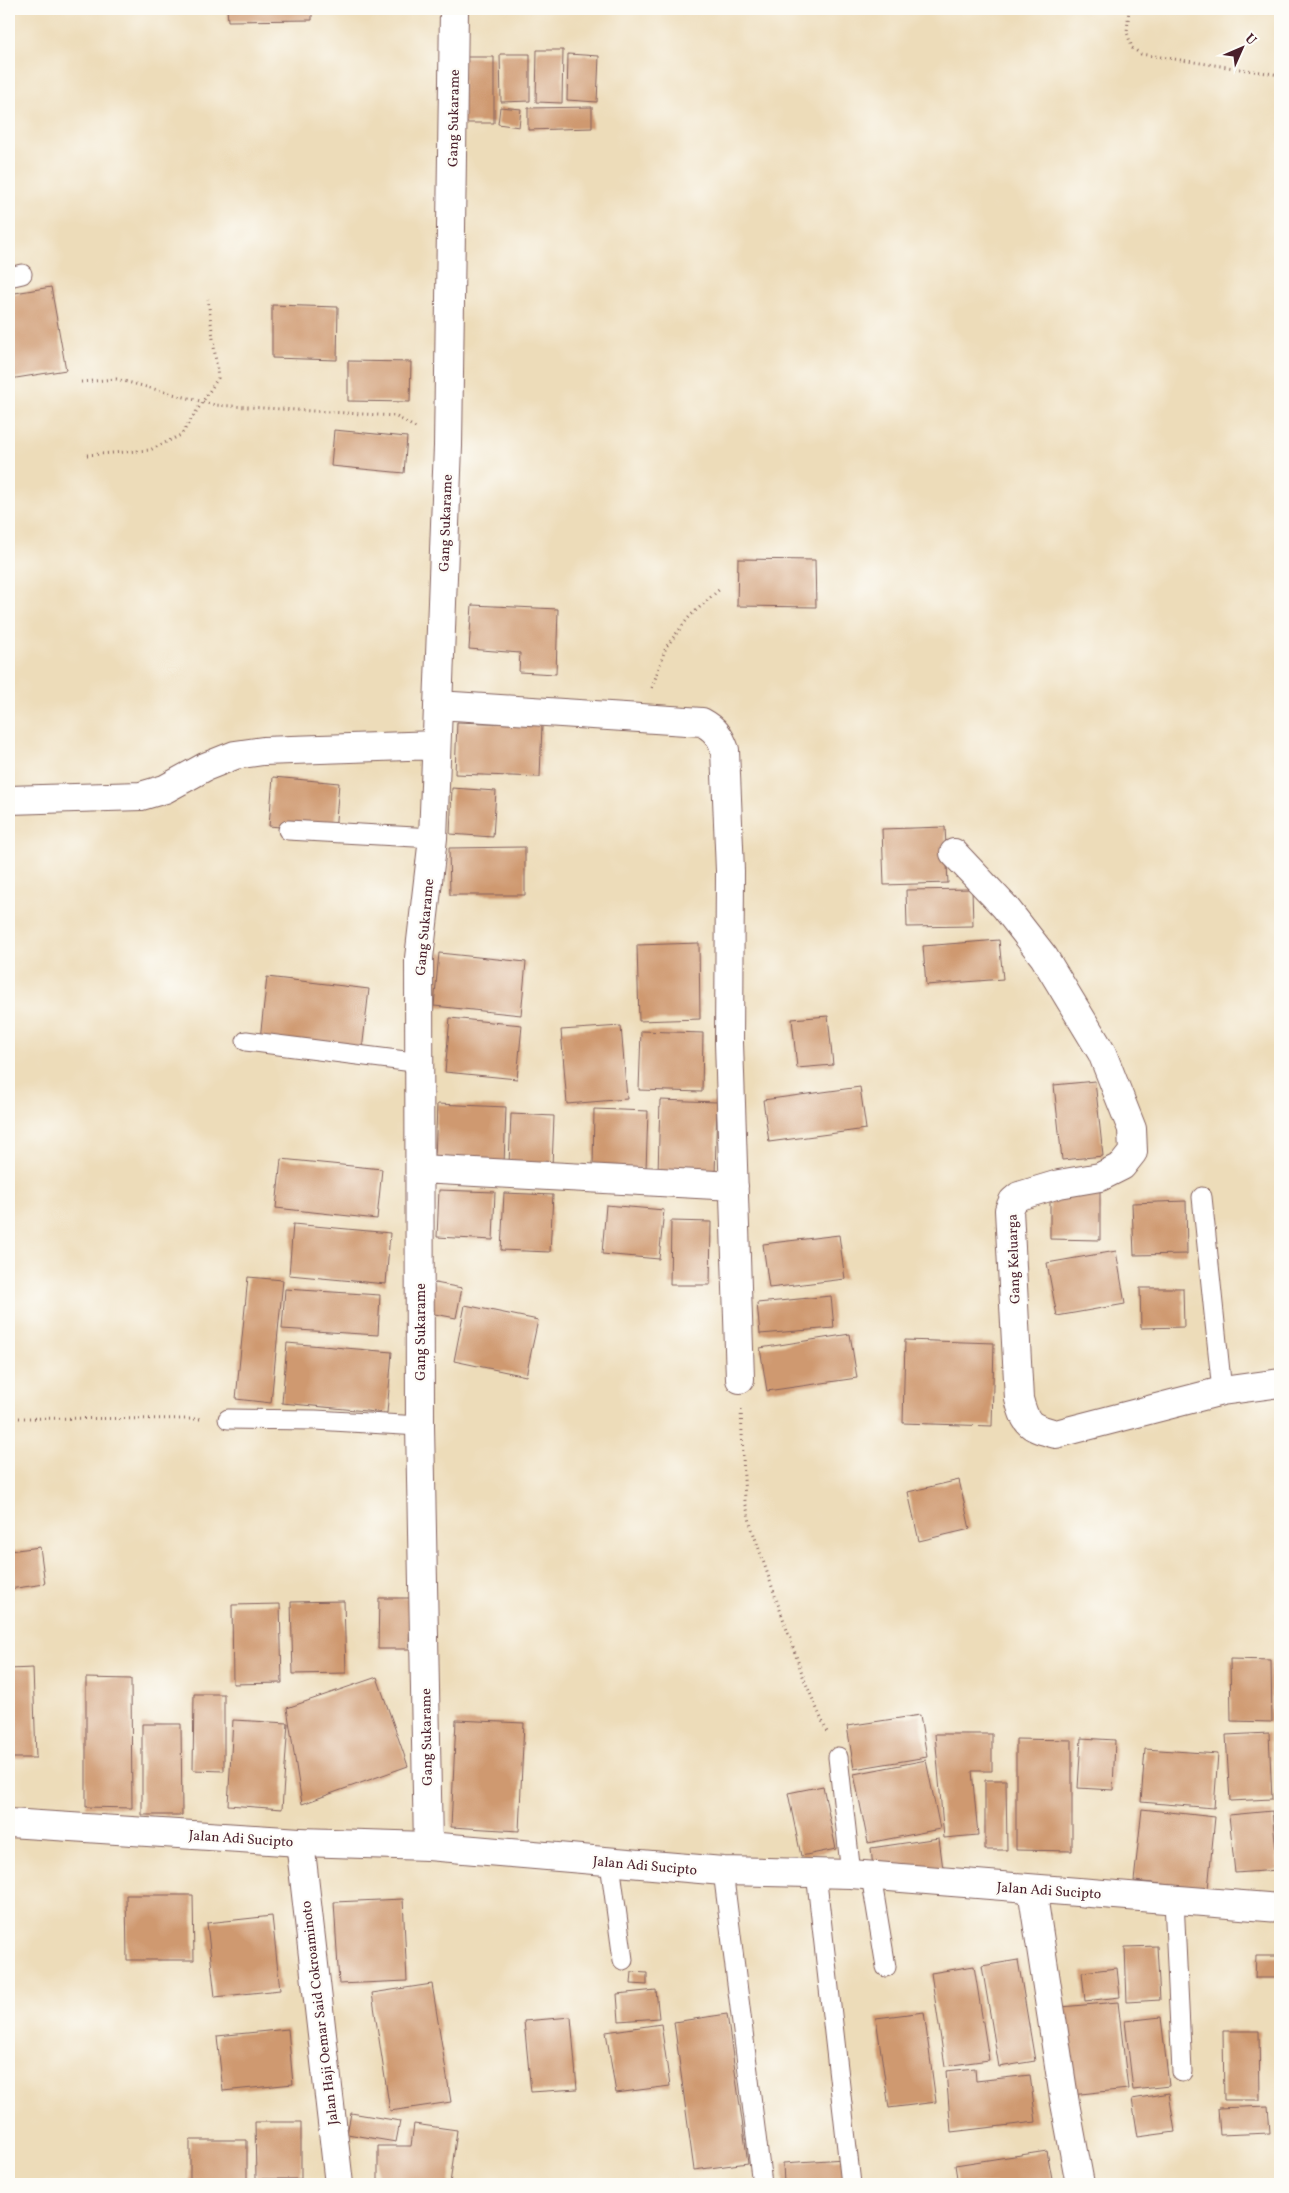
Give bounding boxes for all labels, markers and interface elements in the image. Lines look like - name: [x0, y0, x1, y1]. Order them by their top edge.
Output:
- north arrow: [1216, 22, 1266, 72]
- text: U: [1240, 30, 1261, 50]
- street label: Gang Sukarame: [444, 69, 465, 167]
- street label: Gang Sukarame: [435, 474, 458, 572]
- street label: Gang Sukarame: [412, 877, 439, 977]
- street label: Gang Keluarga: [1003, 1214, 1026, 1304]
- street label: Gang Sukarame: [412, 1283, 431, 1381]
- street label: Gang Sukarame: [417, 1688, 438, 1786]
- street label: Jalan Adi Sucipto: [188, 1826, 294, 1853]
- street label: Jalan Adi Sucipto: [592, 1852, 698, 1881]
- street label: Jalan Adi Sucipto: [996, 1878, 1102, 1905]
- street label: Jalan Haji Oemar Said Cokroaminoto: [297, 1900, 344, 2126]

